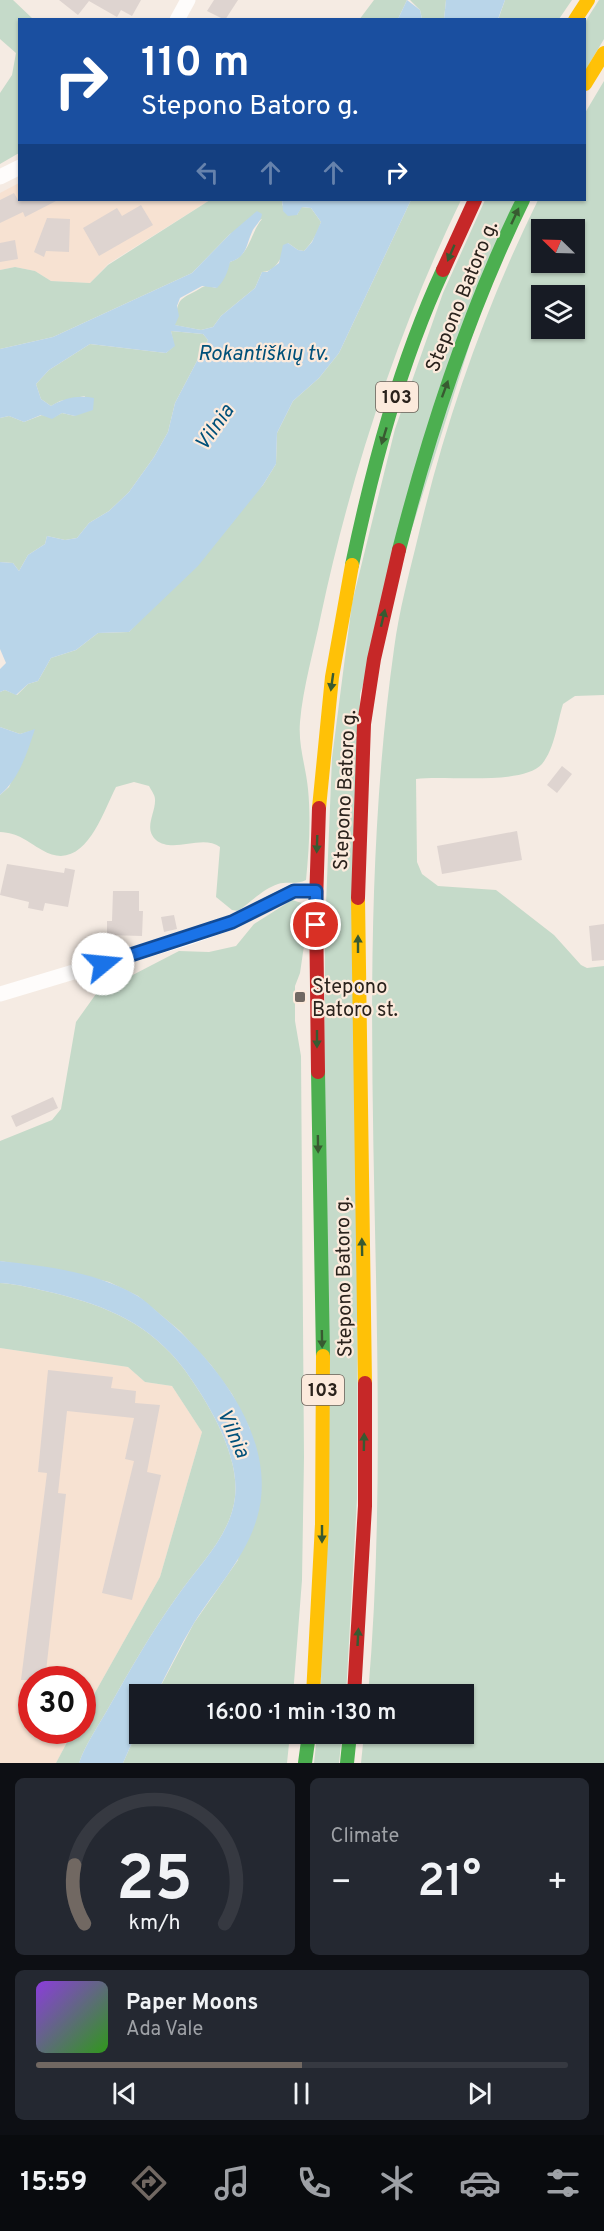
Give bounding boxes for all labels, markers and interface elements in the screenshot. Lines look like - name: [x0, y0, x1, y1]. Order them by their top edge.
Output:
- text: 110 m: [141, 38, 250, 91]
- icon: right: [42, 42, 120, 120]
- text: Stepono Batoro g.: [141, 90, 358, 124]
- icon: left: [191, 156, 224, 189]
- icon: ahead: [254, 156, 287, 189]
- icon: ahead: [317, 156, 350, 189]
- icon: right: [380, 156, 413, 189]
- one-way arrow: [510, 208, 519, 225]
- street label: Stepono Batoro g.: [421, 217, 505, 376]
- north arrow: [531, 219, 585, 273]
- map controls: [531, 219, 585, 339]
- one-way arrow: [446, 244, 456, 262]
- button: layers: [531, 285, 585, 339]
- water label: Rokantiškių tv.: [198, 341, 328, 368]
- one-way arrow: [440, 380, 450, 398]
- road number: 103: [376, 382, 418, 412]
- water label: Vilnia: [190, 399, 241, 457]
- one-way arrow: [379, 427, 389, 445]
- one-way arrow: [379, 608, 388, 627]
- one-way arrow: [327, 672, 336, 691]
- street label: Stepono Batoro g.: [329, 709, 363, 871]
- one-way arrow: [313, 835, 322, 854]
- pin: [290, 899, 341, 950]
- icon: arrive: [299, 908, 332, 941]
- position arrow: [71, 932, 135, 996]
- one-way arrow: [353, 934, 363, 953]
- place label: Stepono Batoro st.: [312, 975, 398, 1024]
- marker: Stepono Batoro st.: [293, 990, 307, 1004]
- one-way arrow: [312, 1030, 322, 1049]
- one-way arrow: [313, 1134, 323, 1153]
- street label: Stepono Batoro g.: [331, 1196, 359, 1358]
- one-way arrow: [357, 1237, 367, 1256]
- one-way arrow: [317, 1329, 327, 1348]
- road number: 103: [302, 1375, 344, 1405]
- water label: Vilnia: [210, 1405, 255, 1463]
- one-way arrow: [359, 1432, 369, 1451]
- one-way arrow: [317, 1524, 327, 1543]
- one-way arrow: [354, 1627, 363, 1646]
- speed limit sign: 30: [18, 1666, 96, 1744]
- text: 16:00 · 1 min · 130 m: [207, 1700, 396, 1727]
- text: Climate: [331, 1824, 399, 1850]
- text: 25: [117, 1843, 193, 1922]
- text: 21°: [417, 1855, 481, 1912]
- text: −: [331, 1863, 352, 1905]
- text: +: [547, 1863, 568, 1905]
- text: km/h: [129, 1910, 181, 1937]
- text: Paper Moons: [126, 1990, 258, 2017]
- text: Ada Vale: [126, 2017, 203, 2043]
- icon: previous: [108, 2077, 141, 2110]
- icon: pause: [285, 2077, 318, 2110]
- icon: next: [463, 2077, 496, 2110]
- icon: directions: [128, 2162, 170, 2204]
- icon: music: [211, 2162, 253, 2204]
- icon: phone: [293, 2162, 335, 2204]
- icon: climate: [376, 2162, 418, 2204]
- icon: car: [459, 2162, 501, 2204]
- icon: filters: [542, 2162, 584, 2204]
- text: 15:59: [20, 2166, 87, 2200]

